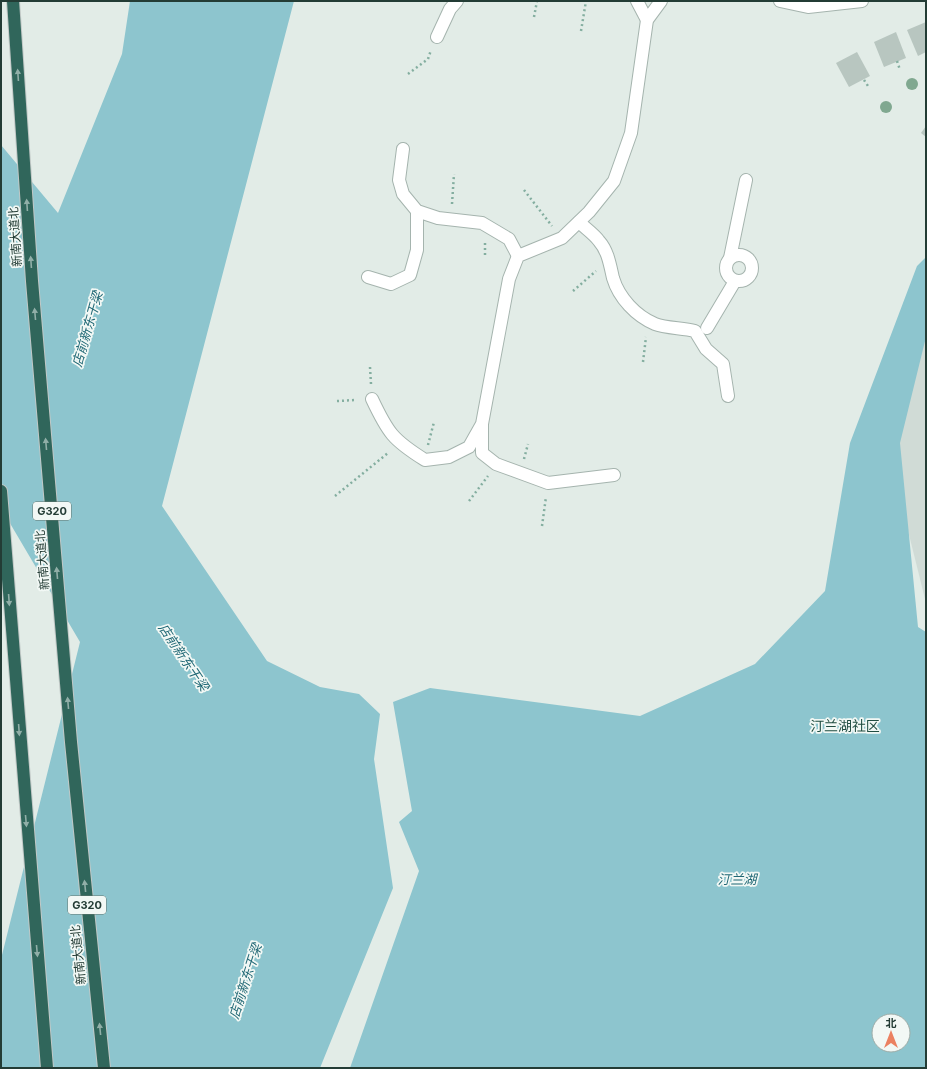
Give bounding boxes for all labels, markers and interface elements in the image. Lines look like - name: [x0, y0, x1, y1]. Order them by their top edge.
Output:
- one-way arrow: [15, 69, 22, 81]
- one-way arrow: [23, 199, 30, 211]
- street label: 新南大道北: [5, 207, 25, 267]
- one-way arrow: [28, 256, 34, 268]
- water label: 店前新东干梁: [69, 288, 106, 369]
- one-way arrow: [32, 308, 39, 320]
- one-way arrow: [42, 438, 49, 450]
- road number: G320: [33, 502, 71, 520]
- street label: 新南大道北: [32, 529, 52, 591]
- one-way arrow: [53, 567, 60, 579]
- one-way arrow: [6, 594, 13, 606]
- water label: 店前新东干梁: [156, 620, 213, 695]
- one-way arrow: [64, 697, 71, 709]
- district label: 汀兰湖社区: [810, 717, 880, 734]
- one-way arrow: [16, 724, 23, 736]
- one-way arrow: [23, 815, 30, 828]
- water label: 汀兰湖: [717, 871, 758, 887]
- one-way arrow: [82, 880, 89, 892]
- road number: G320: [68, 896, 106, 914]
- street label: 新南大道北: [67, 924, 89, 986]
- water label: 店前新东干梁: [225, 940, 265, 1021]
- one-way arrow: [34, 945, 41, 957]
- north arrow: [871, 1013, 911, 1053]
- text: 北: [886, 1016, 897, 1030]
- one-way arrow: [97, 1023, 103, 1035]

